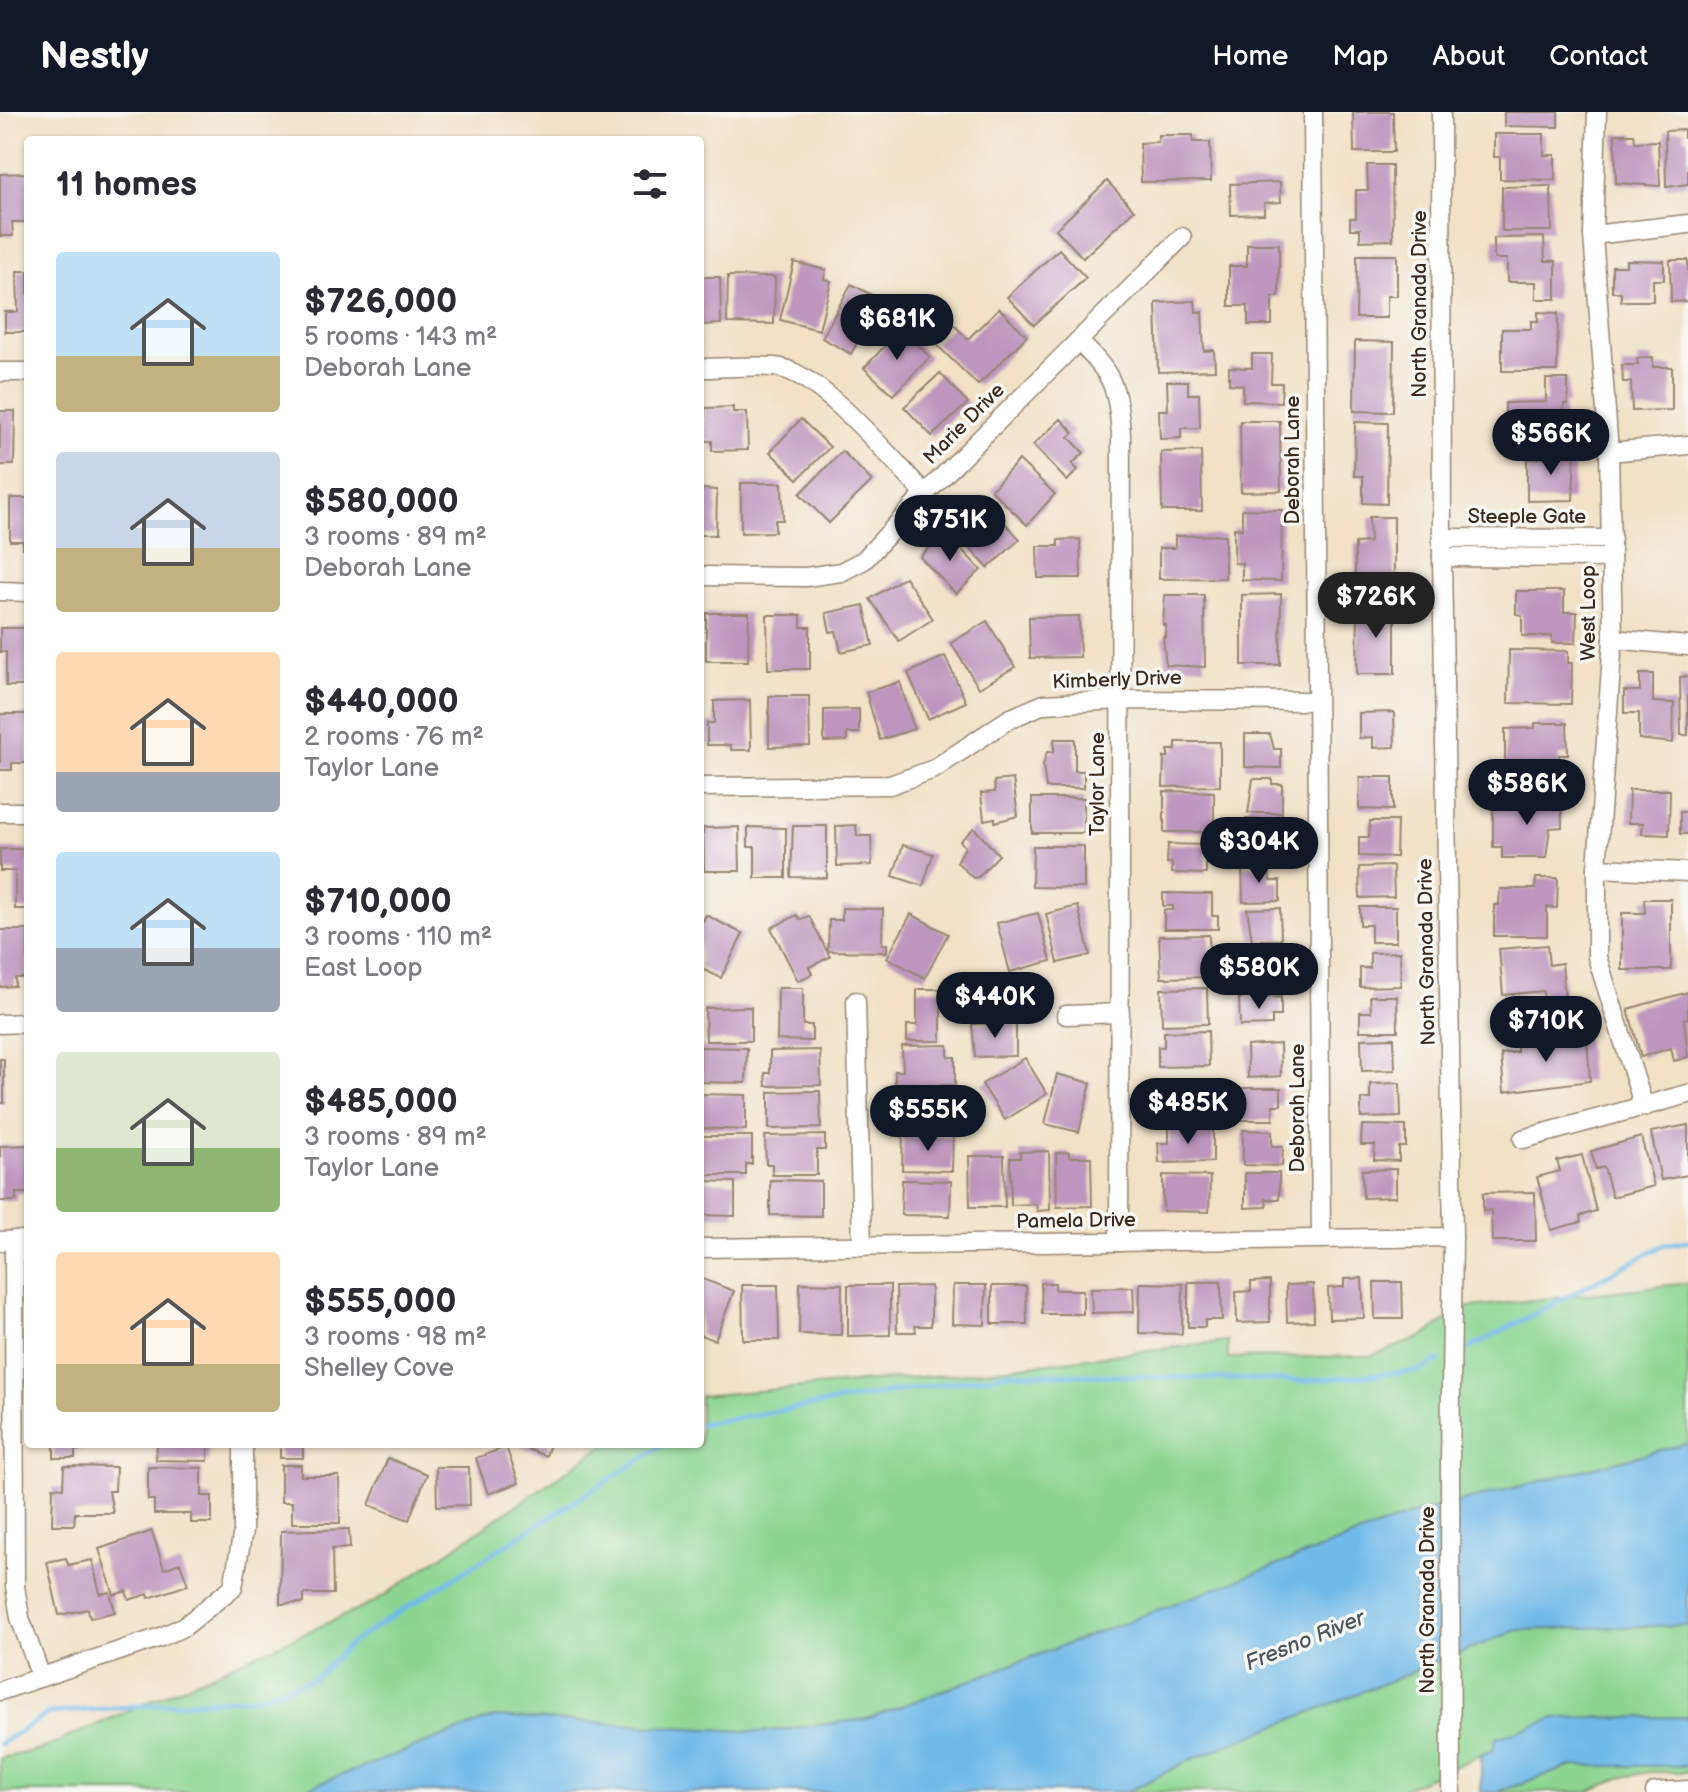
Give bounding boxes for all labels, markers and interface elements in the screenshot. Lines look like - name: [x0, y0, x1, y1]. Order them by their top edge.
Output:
- text: Nestly: [40, 34, 149, 79]
- text: Home: [1212, 40, 1288, 73]
- text: Map: [1332, 40, 1389, 73]
- text: About: [1433, 40, 1505, 73]
- text: Contact: [1549, 40, 1648, 73]
- icon: filters: [628, 162, 672, 206]
- text: 11 homes: [56, 164, 197, 205]
- street label: North Granada Drive: [1408, 210, 1432, 398]
- text: $726,000: [304, 281, 457, 322]
- icon: home: [120, 284, 216, 380]
- pin: $681K: [841, 294, 953, 362]
- text: $681K: [858, 304, 936, 335]
- text: 5 rooms · 143 m²: [304, 322, 497, 353]
- text: Deborah Lane: [304, 353, 471, 384]
- street label: Marie Drive: [918, 378, 1010, 470]
- street label: Deborah Lane: [1281, 395, 1305, 524]
- pin: $566K: [1495, 409, 1607, 477]
- text: $566K: [1510, 419, 1592, 450]
- text: $580,000: [304, 481, 459, 522]
- icon: home: [120, 484, 216, 580]
- pin: $751K: [894, 495, 1006, 563]
- text: $751K: [912, 505, 988, 536]
- street label: Steeple Gate: [1468, 505, 1586, 529]
- text: 3 rooms · 89 m²: [304, 522, 487, 553]
- text: Deborah Lane: [304, 553, 471, 584]
- street label: West Loop: [1577, 565, 1601, 661]
- pin: $726K: [1320, 572, 1432, 640]
- text: $726K: [1336, 582, 1416, 613]
- street label: Kimberly Drive: [1052, 666, 1182, 694]
- text: $440,000: [304, 681, 459, 722]
- icon: home: [120, 684, 216, 780]
- text: 2 rooms · 76 m²: [304, 722, 484, 753]
- street label: Taylor Lane: [1086, 732, 1110, 836]
- text: Taylor Lane: [304, 753, 439, 784]
- pin: $586K: [1471, 759, 1583, 827]
- text: $586K: [1486, 769, 1568, 800]
- pin: $304K: [1203, 817, 1315, 885]
- text: $304K: [1218, 827, 1300, 858]
- street label: North Granada Drive: [1413, 858, 1441, 1046]
- text: $710,000: [304, 881, 452, 922]
- icon: home: [120, 884, 216, 980]
- text: 3 rooms · 110 m²: [304, 922, 492, 953]
- pin: $580K: [1203, 943, 1315, 1011]
- text: East Loop: [304, 953, 423, 984]
- text: $580K: [1218, 953, 1300, 984]
- pin: $440K: [939, 972, 1051, 1040]
- text: $440K: [954, 982, 1036, 1013]
- pin: $710K: [1490, 996, 1602, 1064]
- text: $710K: [1508, 1006, 1584, 1037]
- street label: Deborah Lane: [1286, 1043, 1310, 1172]
- pin: $485K: [1132, 1078, 1244, 1146]
- text: $485,000: [304, 1081, 458, 1122]
- icon: home: [120, 1084, 216, 1180]
- pin: $555K: [872, 1085, 984, 1153]
- text: $485K: [1148, 1088, 1228, 1119]
- text: $555K: [888, 1095, 968, 1126]
- text: 3 rooms · 89 m²: [304, 1122, 487, 1153]
- text: Taylor Lane: [304, 1153, 439, 1184]
- street label: Pamela Drive: [1016, 1208, 1136, 1234]
- text: $555,000: [304, 1281, 456, 1322]
- icon: home: [120, 1284, 216, 1380]
- text: 3 rooms · 98 m²: [304, 1322, 487, 1353]
- text: Shelley Cove: [304, 1353, 454, 1384]
- street label: North Granada Drive: [1416, 1506, 1440, 1694]
- water label: Fresno River: [1241, 1604, 1371, 1677]

